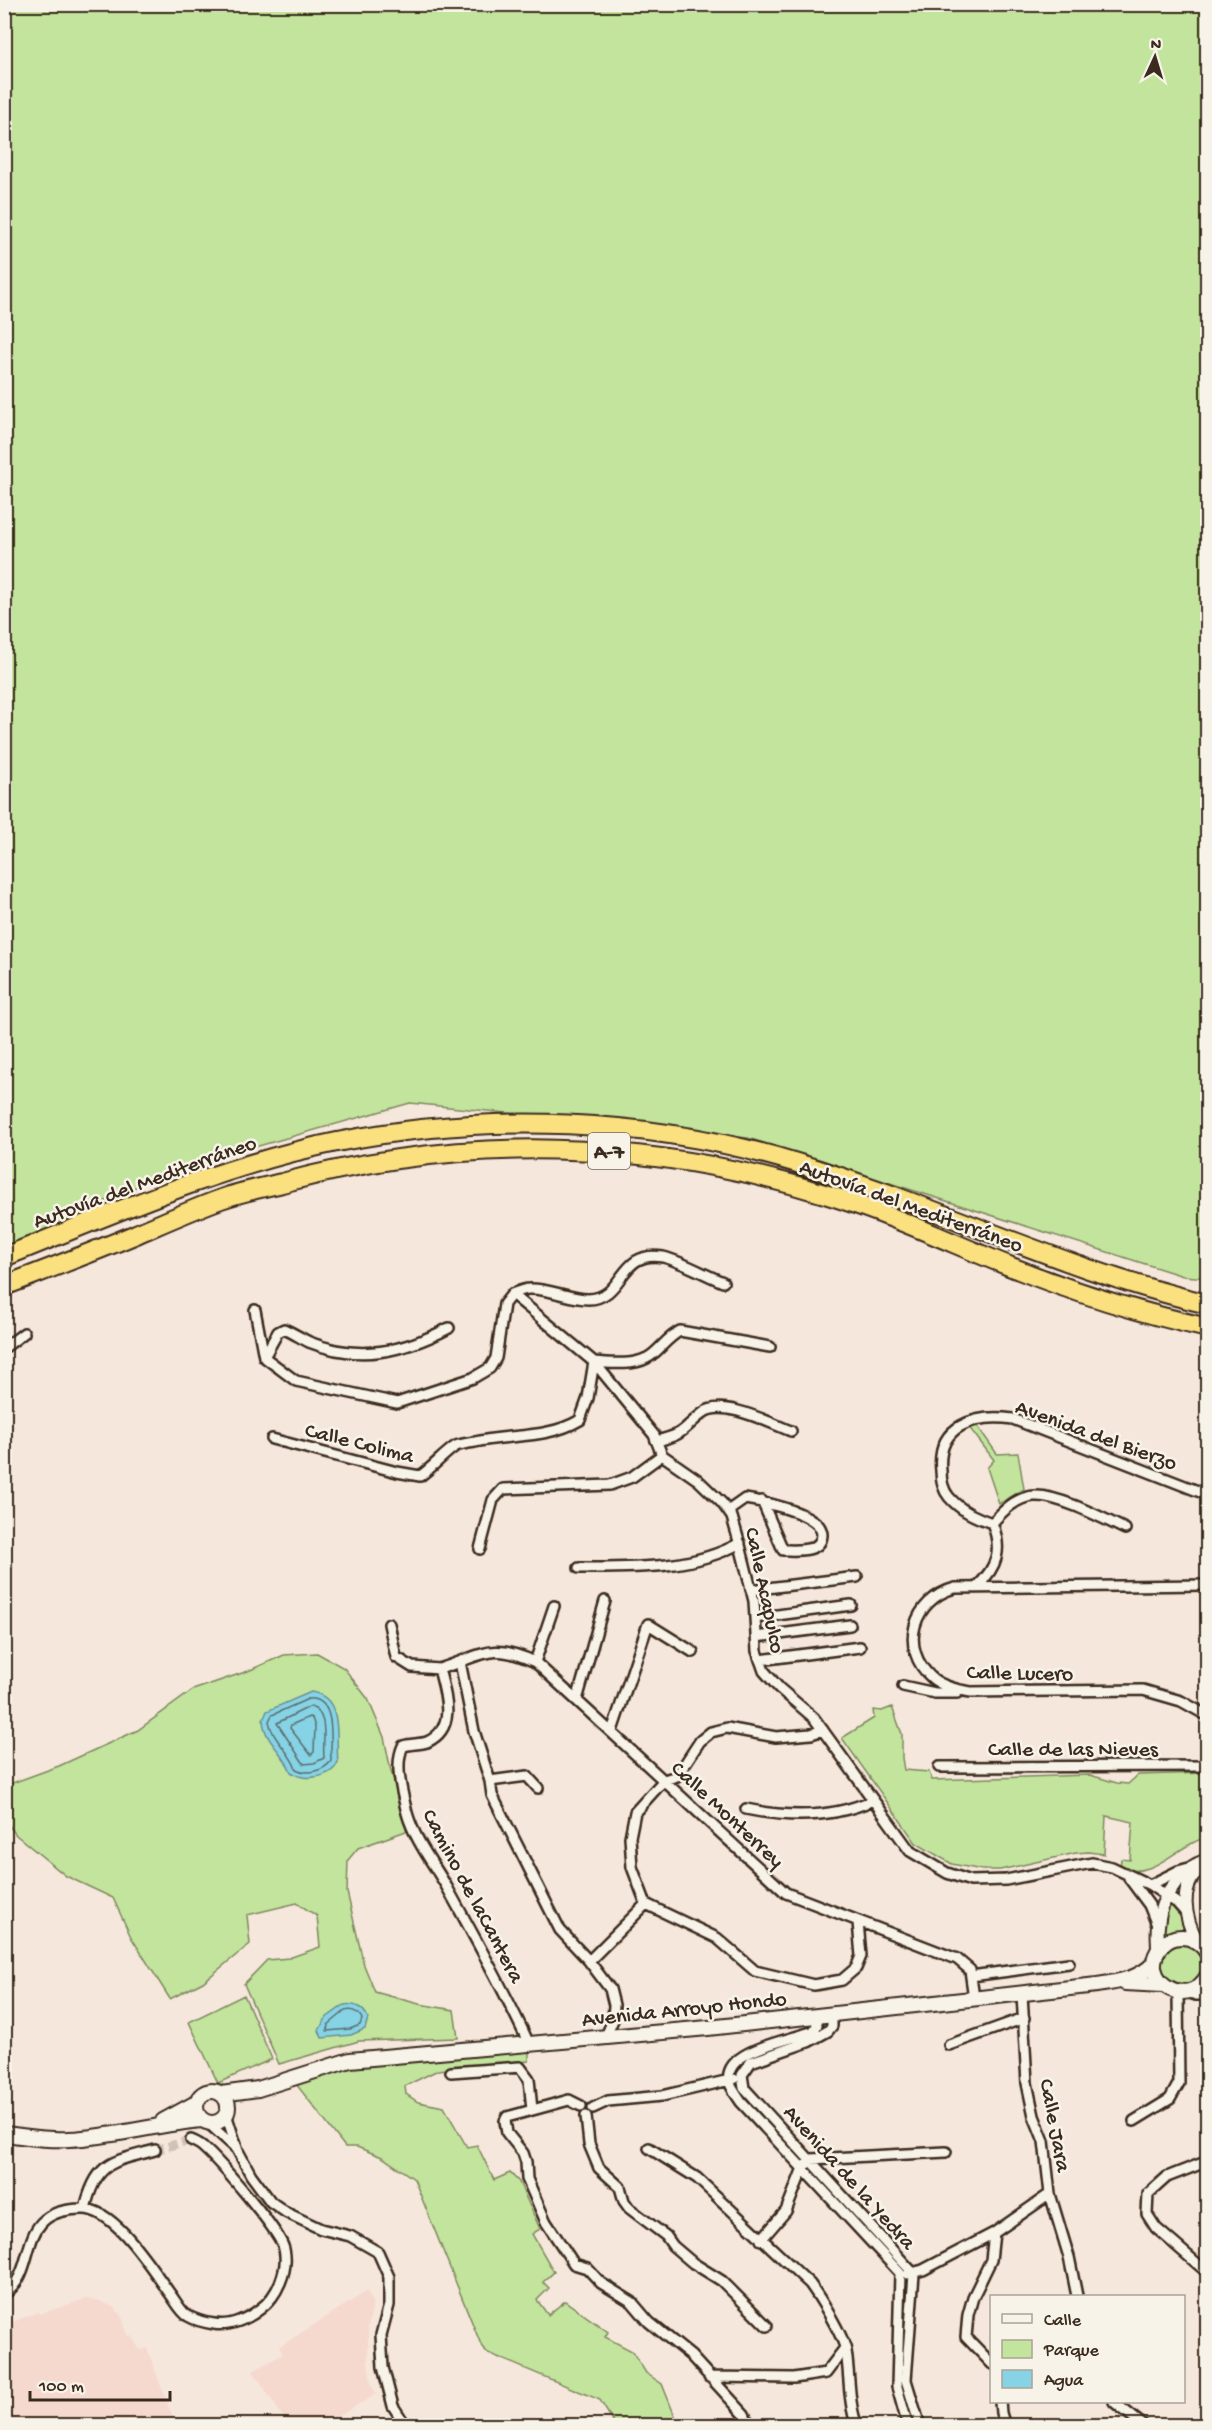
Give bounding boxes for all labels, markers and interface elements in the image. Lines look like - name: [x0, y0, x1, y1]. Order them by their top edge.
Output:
- north arrow: [1125, 27, 1185, 87]
- text: N: [1150, 36, 1162, 55]
- street label: Autovía del Mediterráneo: [30, 1131, 260, 1236]
- road number: A-7: [588, 1133, 630, 1169]
- street label: Autovía del Mediterráneo: [796, 1155, 1026, 1260]
- street label: Avenida del Bierzo: [1011, 1395, 1180, 1478]
- street label: Calle Colima: [302, 1419, 417, 1471]
- street label: Calle Acapulco: [737, 1526, 789, 1656]
- street label: Calle Lucero: [966, 1661, 1074, 1689]
- street label: Calle de las Nieves: [988, 1738, 1159, 1764]
- street label: Calle Monterrey: [664, 1757, 789, 1875]
- street label: Camino de laCantera: [415, 1806, 529, 1989]
- street label: Avenida Arroyo Hondo: [581, 1987, 788, 2035]
- street label: Calle Jara: [1031, 2077, 1075, 2175]
- street label: Avenida de la Yedra: [776, 2101, 920, 2257]
- legend: [990, 2295, 1185, 2403]
- text: Calle: [1044, 2311, 1082, 2332]
- text: Parque: [1043, 2341, 1100, 2362]
- scale bar: [30, 2364, 170, 2402]
- text: Agua: [1044, 2371, 1084, 2392]
- text: 100 m: [38, 2377, 84, 2398]

